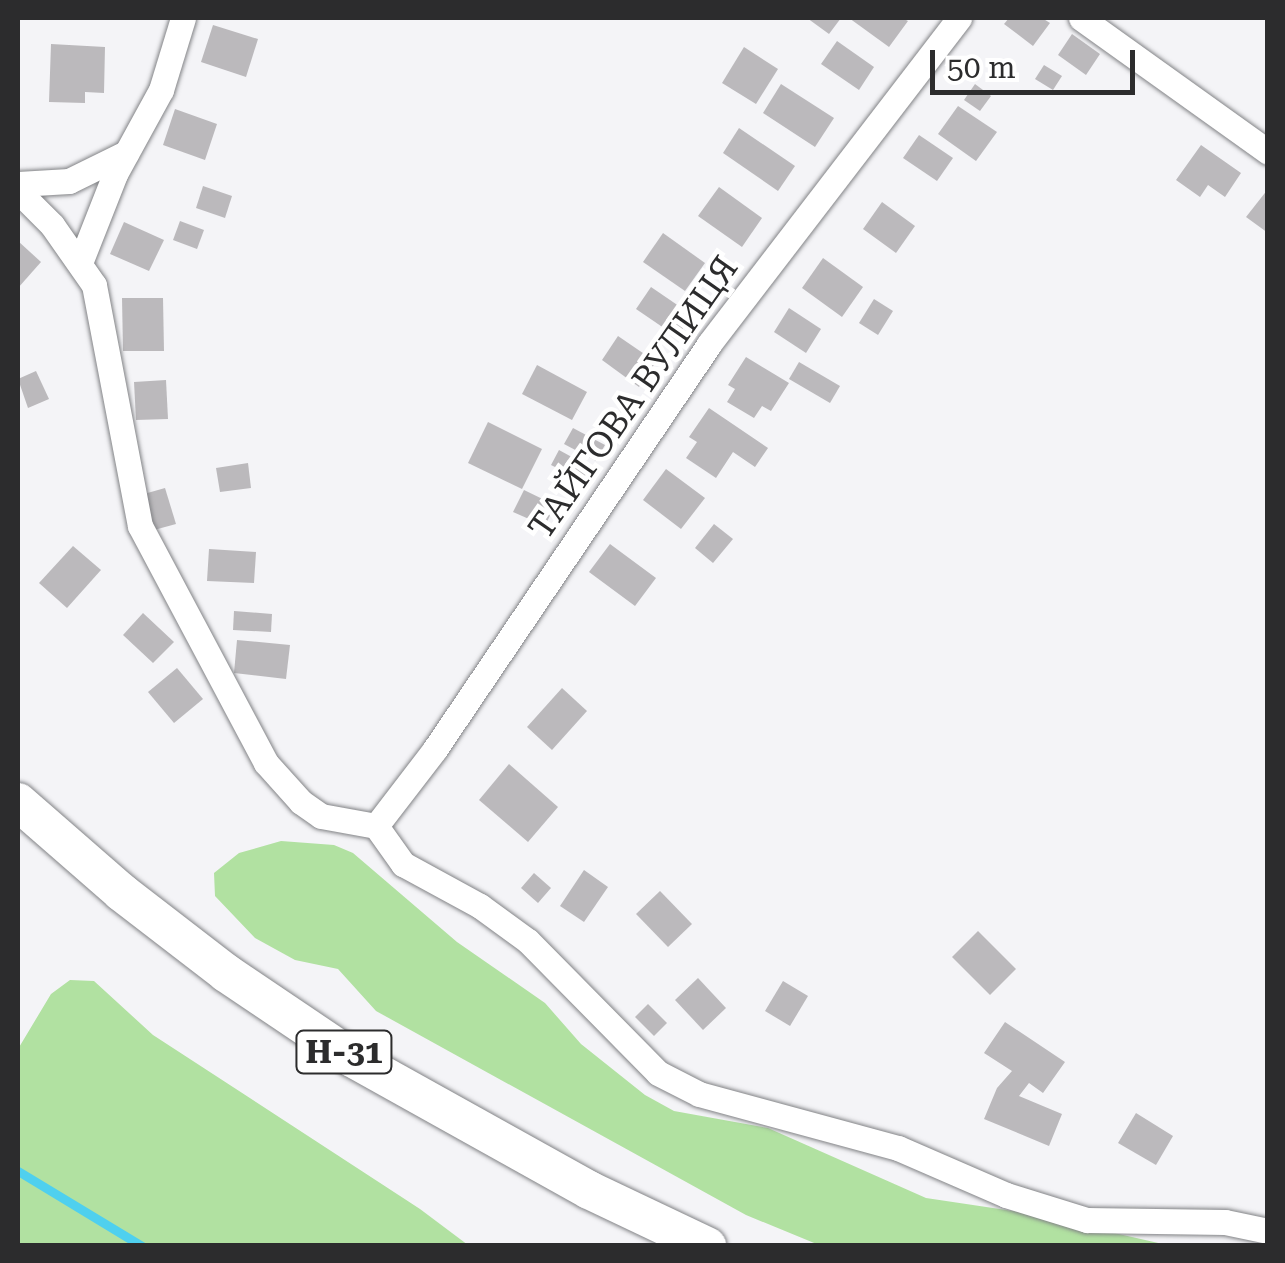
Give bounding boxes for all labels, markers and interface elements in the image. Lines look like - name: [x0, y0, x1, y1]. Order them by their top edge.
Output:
- scale bar: [935, 30, 1140, 92]
- text: 50 m: [947, 50, 1016, 85]
- street label: ТАЙГОВА ВУЛИЦЯ: [521, 248, 747, 548]
- road number: Н-31: [294, 1025, 394, 1079]

